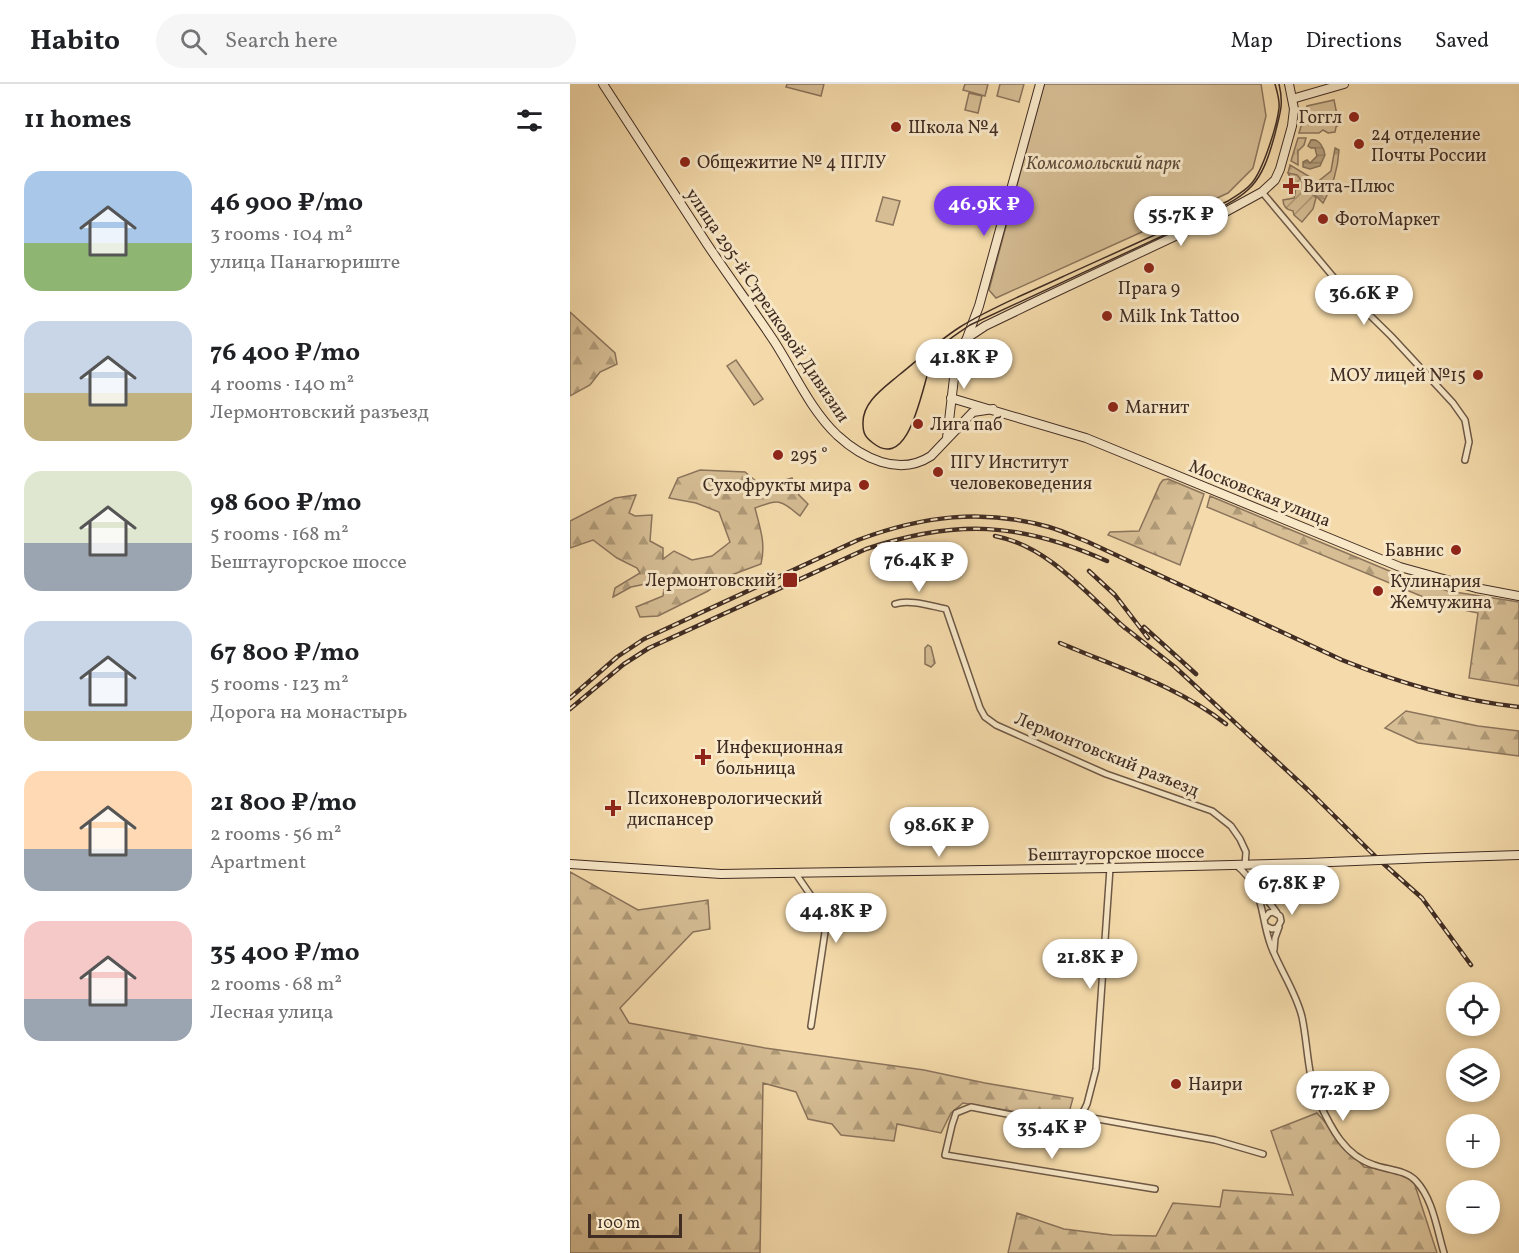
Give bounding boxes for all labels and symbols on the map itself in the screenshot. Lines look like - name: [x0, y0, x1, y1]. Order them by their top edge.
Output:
- place label: Гоггл: [1299, 106, 1342, 131]
- marker: Гоггл: [1347, 110, 1361, 124]
- place label: Школа №4: [908, 116, 999, 141]
- marker: Школа №4: [889, 120, 903, 134]
- place label: 24 отделение Почты России: [1371, 123, 1487, 169]
- marker: 24 отделение Почты России: [1352, 137, 1366, 151]
- place label: Общежитие № 4 ПГЛУ: [697, 151, 887, 176]
- park label: Комсомольский парк: [1026, 152, 1181, 177]
- marker: Общежитие № 4 ПГЛУ: [678, 155, 692, 169]
- place label: Вита-Плюс: [1303, 175, 1395, 200]
- marker: Вита-Плюс: [1284, 179, 1298, 193]
- street label: улица 295-й Стрелковой Дивизии: [679, 184, 855, 428]
- pin: 46.9K ₽: [929, 186, 1039, 237]
- pin: 55.7K ₽: [1126, 196, 1236, 247]
- place label: ФотоМаркет: [1335, 208, 1440, 233]
- marker: ФотоМаркет: [1316, 212, 1330, 226]
- marker: Прага 9: [1142, 261, 1156, 275]
- pin: 36.6K ₽: [1309, 275, 1419, 326]
- place label: Прага 9: [1118, 277, 1180, 302]
- place label: Milk Ink Tattoo: [1119, 305, 1240, 330]
- marker: Milk Ink Tattoo: [1100, 309, 1114, 323]
- pin: 41.8K ₽: [909, 339, 1019, 390]
- place label: МОУ лицей №15: [1330, 364, 1466, 389]
- marker: МОУ лицей №15: [1471, 368, 1485, 382]
- place label: Магнит: [1125, 396, 1189, 421]
- marker: Магнит: [1106, 400, 1120, 414]
- place label: Лига паб: [930, 413, 1003, 438]
- marker: Лига паб: [911, 417, 925, 431]
- place label: 295 °: [790, 444, 828, 469]
- marker: 295 °: [771, 448, 785, 462]
- place label: ПГУ Институт человековедения: [950, 451, 1092, 497]
- street label: Московская улица: [1185, 454, 1334, 534]
- marker: ПГУ Институт человековедения: [931, 465, 945, 479]
- place label: Сухофрукты мира: [703, 474, 852, 499]
- marker: Сухофрукты мира: [857, 478, 871, 492]
- place label: Бавнис: [1385, 539, 1444, 564]
- pin: 76.4K ₽: [864, 542, 974, 593]
- marker: Бавнис: [1449, 543, 1463, 557]
- place label: Лермонтовский: [645, 569, 776, 594]
- place label: Кулинария Жемчужина: [1390, 570, 1492, 616]
- marker: Лермонтовский: [781, 571, 799, 589]
- marker: Кулинария Жемчужина: [1371, 584, 1385, 598]
- street label: Лермонтовский разъезд: [1010, 707, 1202, 804]
- place label: Инфекционная больница: [716, 736, 843, 782]
- marker: Инфекционная больница: [694, 748, 712, 766]
- place label: Психоневрологический диспансер: [627, 787, 822, 833]
- marker: Психоневрологический диспансер: [604, 799, 622, 817]
- pin: 98.6K ₽: [884, 807, 994, 858]
- street label: Бештаугорское шоссе: [1027, 840, 1205, 869]
- pin: 67.8K ₽: [1237, 865, 1347, 916]
- pin: 44.8K ₽: [781, 893, 891, 944]
- pin: 21.8K ₽: [1035, 939, 1145, 990]
- pin: 77.2K ₽: [1288, 1071, 1398, 1122]
- place label: Наири: [1188, 1073, 1243, 1098]
- marker: Наири: [1169, 1077, 1183, 1091]
- pin: 35.4K ₽: [997, 1109, 1107, 1160]
- scale bar: [588, 1211, 682, 1238]

